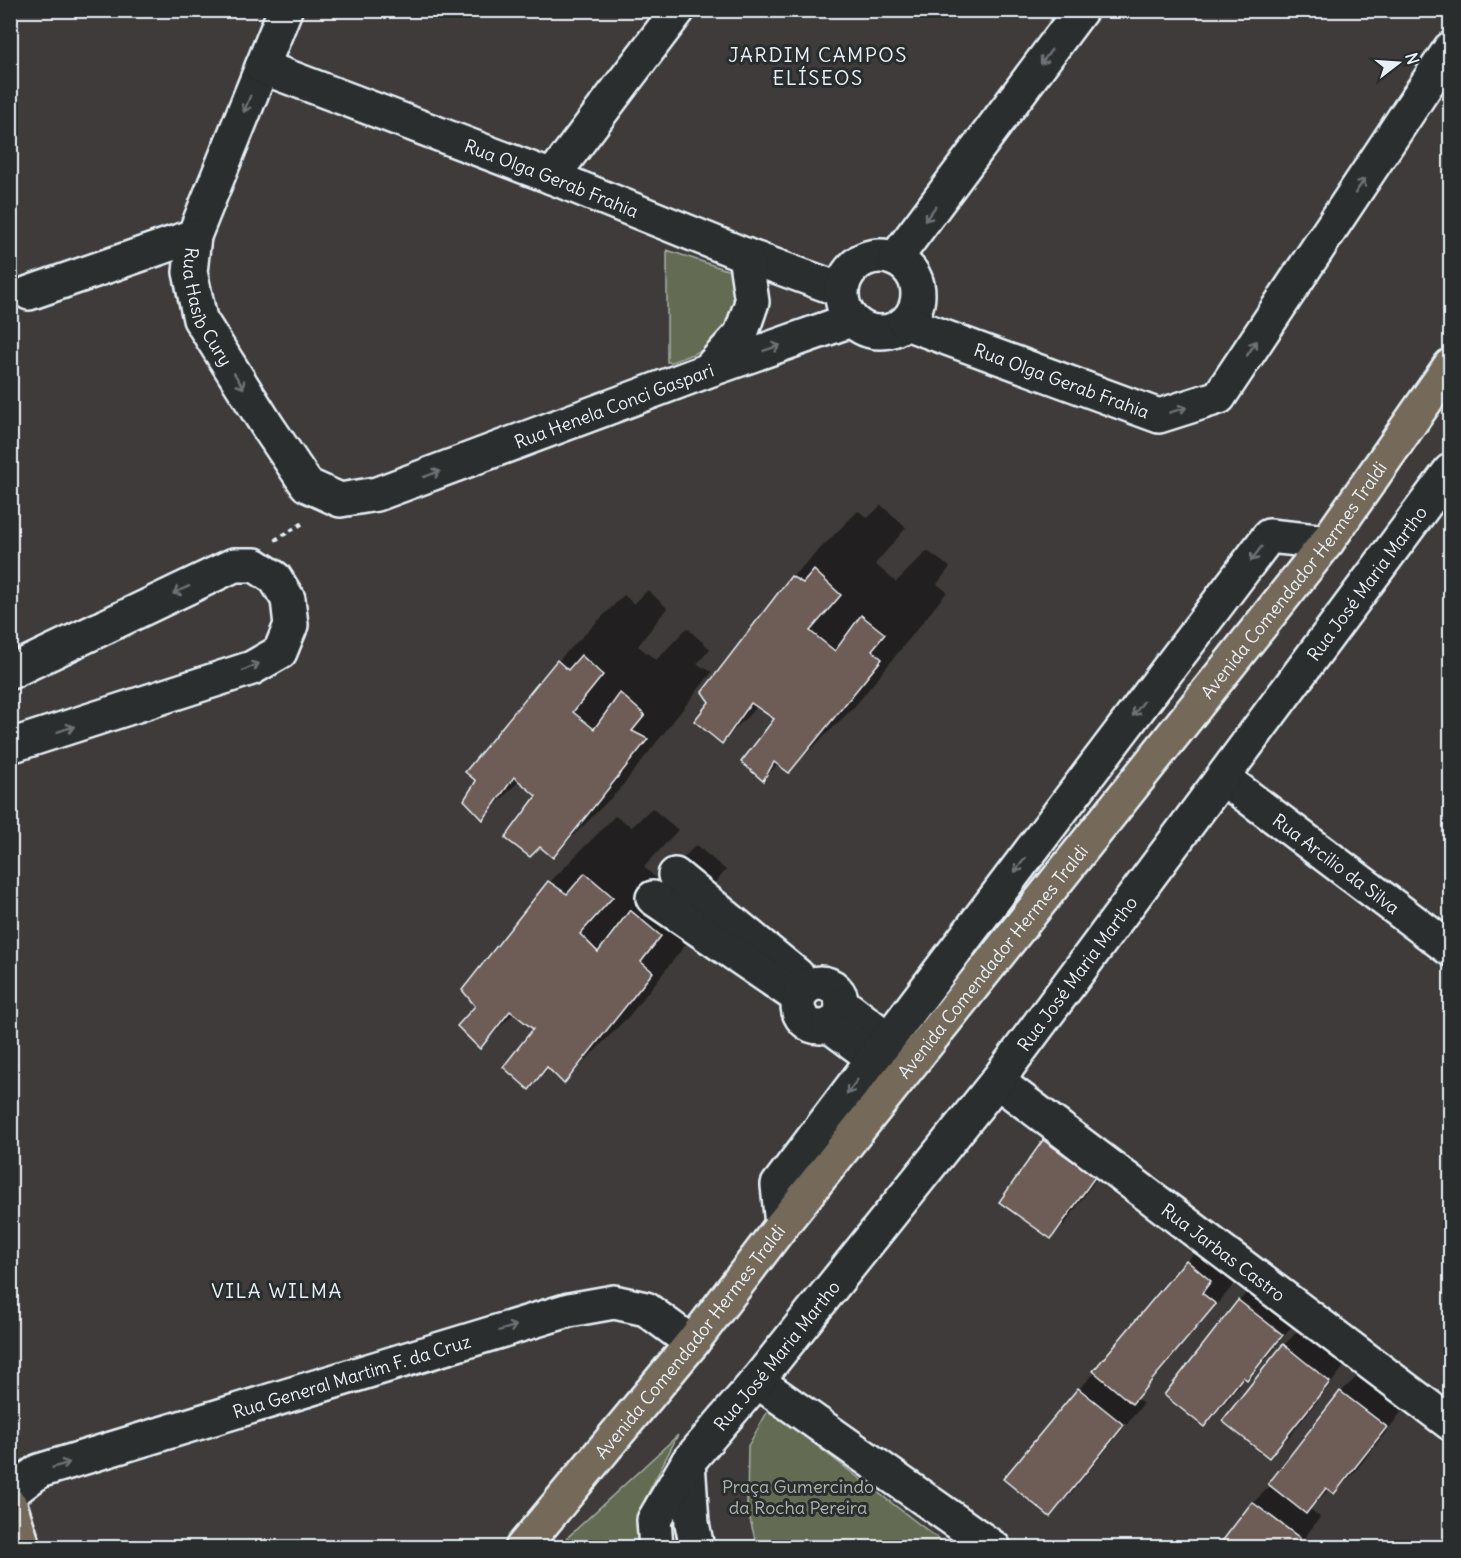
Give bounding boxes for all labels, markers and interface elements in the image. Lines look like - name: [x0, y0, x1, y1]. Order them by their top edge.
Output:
- north arrow: [1368, 33, 1428, 93]
- district label: JARDIM CAMPOS ELÍSEOS: [728, 42, 908, 90]
- one-way arrow: [1040, 49, 1053, 65]
- text: N: [1401, 50, 1424, 67]
- one-way arrow: [241, 94, 252, 112]
- street label: Rua Olga Gerab Frahia: [461, 133, 642, 222]
- one-way arrow: [1353, 177, 1366, 194]
- one-way arrow: [923, 205, 936, 221]
- street label: Rua Hasib Cury: [178, 246, 238, 370]
- street label: Rua Olga Gerab Frahia: [971, 338, 1153, 423]
- one-way arrow: [1246, 340, 1258, 357]
- one-way arrow: [762, 341, 781, 352]
- street label: Rua Henela Conci Gaspari: [511, 358, 716, 453]
- one-way arrow: [233, 372, 245, 389]
- one-way arrow: [1168, 404, 1187, 415]
- street label: Avenida Comendador Hermes Traldi: [1195, 457, 1391, 703]
- one-way arrow: [422, 467, 441, 478]
- street label: Rua José Maria Martho: [1302, 501, 1432, 665]
- one-way arrow: [1250, 546, 1263, 562]
- one-way arrow: [172, 585, 190, 597]
- one-way arrow: [242, 661, 260, 672]
- one-way arrow: [1132, 701, 1145, 717]
- one-way arrow: [56, 723, 75, 734]
- street label: Rua Arcilio da Silva: [1268, 808, 1404, 919]
- street label: Avenida Comendador Hermes Traldi: [892, 840, 1093, 1083]
- one-way arrow: [1014, 856, 1027, 872]
- street label: Rua José Maria Martho: [1012, 891, 1142, 1055]
- one-way arrow: [846, 1079, 859, 1095]
- street label: Rua Jarbas Castro: [1157, 1198, 1290, 1306]
- street label: Avenida Comendador Hermes Traldi: [590, 1220, 790, 1463]
- street label: Rua José Maria Martho: [708, 1275, 845, 1435]
- district label: VILA WILMA: [211, 1278, 343, 1303]
- one-way arrow: [498, 1322, 517, 1333]
- street label: Rua General Martim F. da Cruz: [230, 1329, 474, 1423]
- one-way arrow: [51, 1459, 70, 1470]
- park label: Praça Gumercindo da Rocha Pereira: [722, 1475, 874, 1519]

